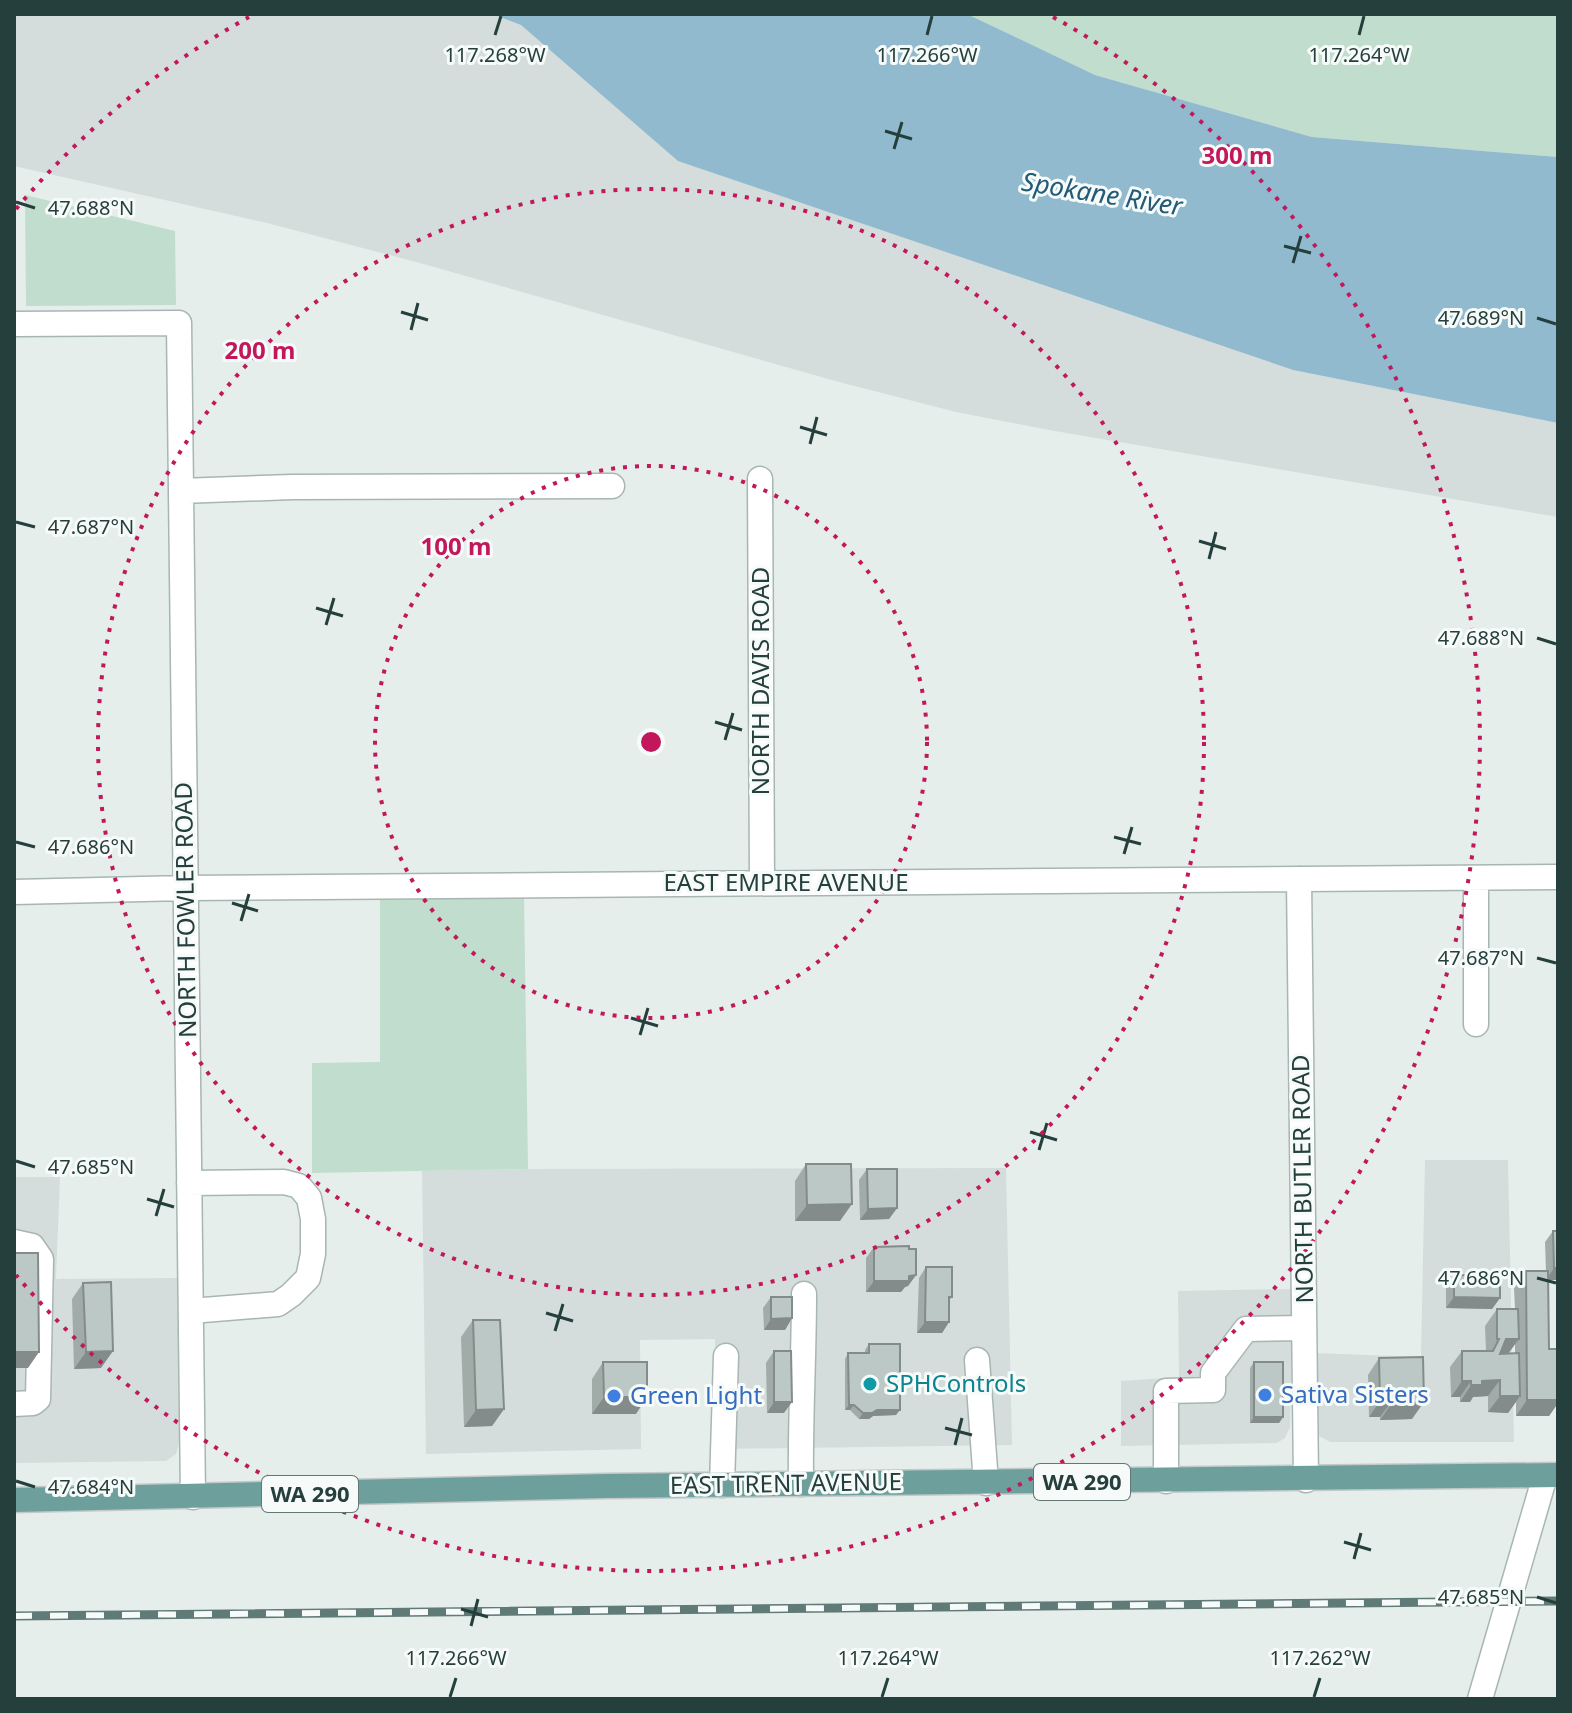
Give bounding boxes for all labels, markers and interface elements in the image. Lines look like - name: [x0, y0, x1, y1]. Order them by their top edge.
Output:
- text: 117.268°W: [444, 41, 546, 68]
- text: 117.266°W: [876, 41, 978, 68]
- text: 117.264°W: [1308, 41, 1410, 68]
- text: 300 m: [1202, 138, 1272, 171]
- water label: Spokane River: [1019, 163, 1187, 224]
- text: 47.688°N: [48, 194, 134, 221]
- text: 47.689°N: [1438, 304, 1524, 331]
- text: 200 m: [225, 333, 295, 366]
- text: 47.687°N: [48, 513, 134, 540]
- text: 100 m: [421, 529, 491, 562]
- street label: NORTH DAVIS ROAD: [743, 567, 776, 795]
- text: 47.688°N: [1438, 624, 1524, 651]
- centre of rings: [637, 728, 665, 756]
- street label: NORTH FOWLER ROAD: [166, 782, 203, 1038]
- text: 47.686°N: [48, 833, 134, 860]
- street label: EAST EMPIRE AVENUE: [664, 865, 908, 898]
- text: 47.687°N: [1438, 944, 1524, 971]
- street label: NORTH BUTLER ROAD: [1283, 1054, 1320, 1304]
- text: 47.685°N: [48, 1153, 134, 1180]
- text: 47.686°N: [1438, 1264, 1524, 1291]
- place label: SPHControls: [886, 1366, 1026, 1399]
- marker: SPHControls: [861, 1375, 879, 1393]
- place label: Sativa Sisters: [1281, 1377, 1429, 1410]
- place label: Green Light: [630, 1378, 762, 1411]
- marker: Sativa Sisters: [1256, 1386, 1274, 1404]
- marker: Green Light: [605, 1387, 623, 1405]
- street label: EAST TRENT AVENUE: [670, 1464, 902, 1501]
- road number: WA 290: [1034, 1464, 1130, 1500]
- text: 47.684°N: [48, 1473, 134, 1500]
- road number: WA 290: [262, 1476, 358, 1512]
- text: 47.685°N: [1438, 1583, 1524, 1610]
- text: 117.266°W: [405, 1644, 507, 1671]
- text: 117.264°W: [837, 1644, 939, 1671]
- text: 117.262°W: [1269, 1644, 1371, 1671]

